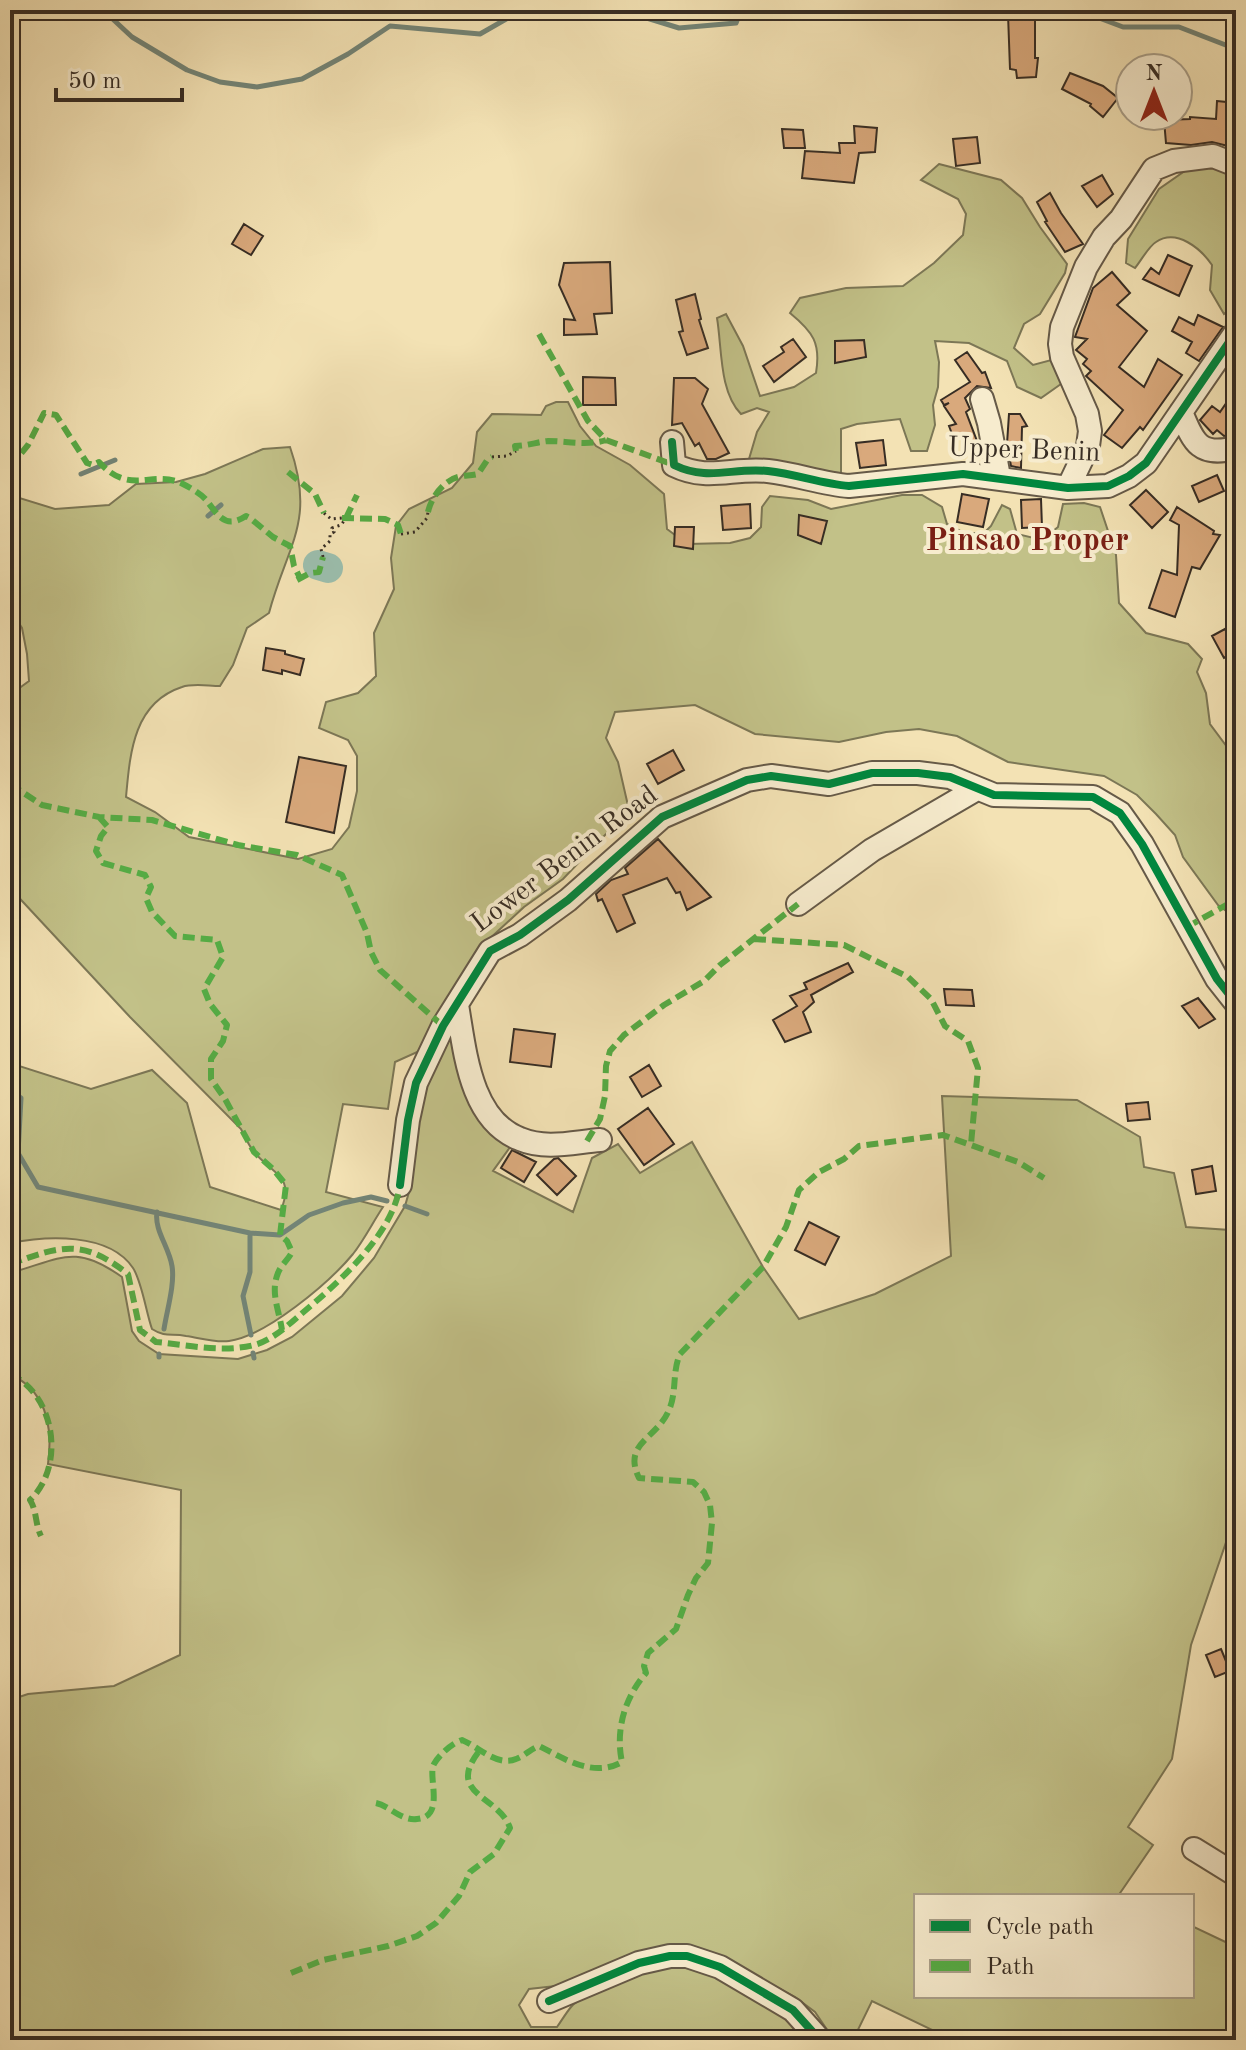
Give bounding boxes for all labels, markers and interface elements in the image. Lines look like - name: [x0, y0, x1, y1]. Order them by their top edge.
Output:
- scale bar: [56, 52, 182, 102]
- north arrow: [1114, 52, 1194, 132]
- text: N: [1146, 63, 1163, 85]
- text: 50 m: [68, 70, 122, 94]
- street label: Upper Benin: [947, 434, 1101, 468]
- district label: Pinsao Proper: [925, 526, 1129, 558]
- street label: Lower Benin Road: [467, 781, 663, 939]
- legend: [914, 1894, 1194, 1998]
- text: Cycle path: [986, 1916, 1094, 1940]
- text: Path: [986, 1956, 1035, 1980]

